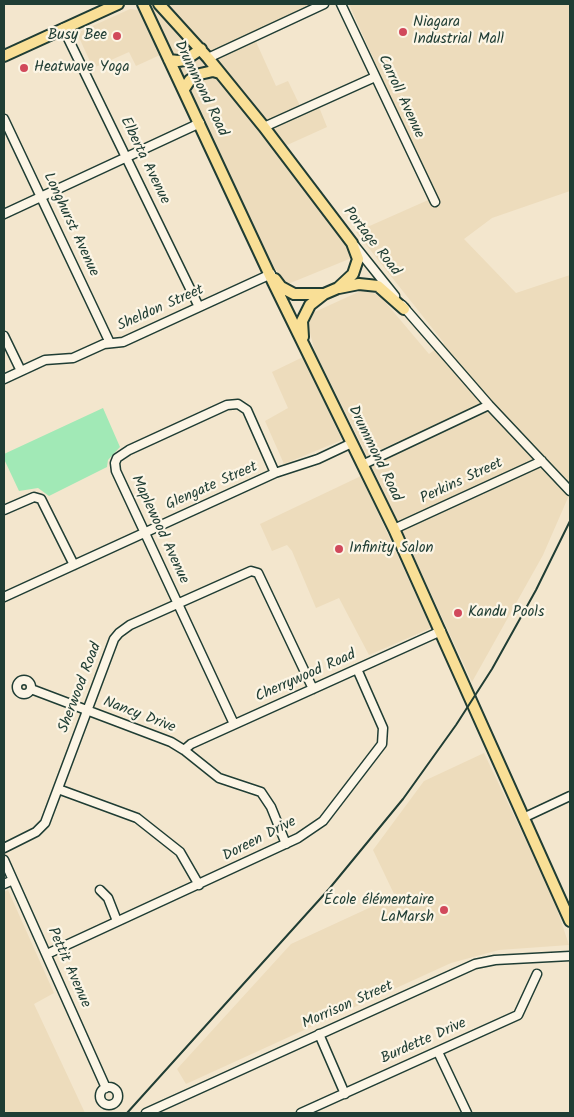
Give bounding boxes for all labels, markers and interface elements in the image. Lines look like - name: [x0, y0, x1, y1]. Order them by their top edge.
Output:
- place label: Niagara Industrial Mall: [413, 14, 504, 49]
- marker: Niagara Industrial Mall: [397, 26, 409, 38]
- place label: Busy Bee: [48, 27, 107, 45]
- marker: Busy Bee: [111, 30, 123, 42]
- street label: Drummond Road: [169, 38, 231, 140]
- street label: Carroll Avenue: [373, 52, 427, 142]
- place label: Heatwave Yoga: [34, 59, 129, 77]
- marker: Heatwave Yoga: [18, 62, 30, 74]
- street label: Elberta Avenue: [115, 114, 173, 208]
- street label: Longhurst Avenue: [38, 170, 102, 280]
- street label: Portage Road: [338, 204, 404, 280]
- street label: Sheldon Street: [115, 282, 207, 336]
- street label: Drummond Road: [343, 403, 405, 505]
- street label: Perkins Street: [418, 455, 506, 509]
- street label: Glengate Street: [163, 459, 261, 515]
- street label: Maplewood Avenue: [126, 473, 192, 587]
- place label: Infinity Salon: [349, 540, 433, 558]
- marker: Infinity Salon: [333, 543, 345, 555]
- place label: Kandu Pools: [468, 604, 544, 622]
- marker: Kandu Pools: [452, 607, 464, 619]
- street label: Sherwood Road: [56, 640, 106, 736]
- street label: Cherrywood Road: [253, 647, 359, 707]
- street label: Nancy Drive: [100, 694, 178, 738]
- street label: Doreen Drive: [220, 814, 300, 866]
- place label: École élémentaire LaMarsh: [324, 892, 434, 927]
- marker: École élémentaire LaMarsh: [438, 904, 450, 916]
- street label: Pettit Avenue: [42, 925, 94, 1011]
- street label: Morrison Street: [300, 978, 396, 1034]
- street label: Burdette Drive: [378, 1015, 470, 1069]

